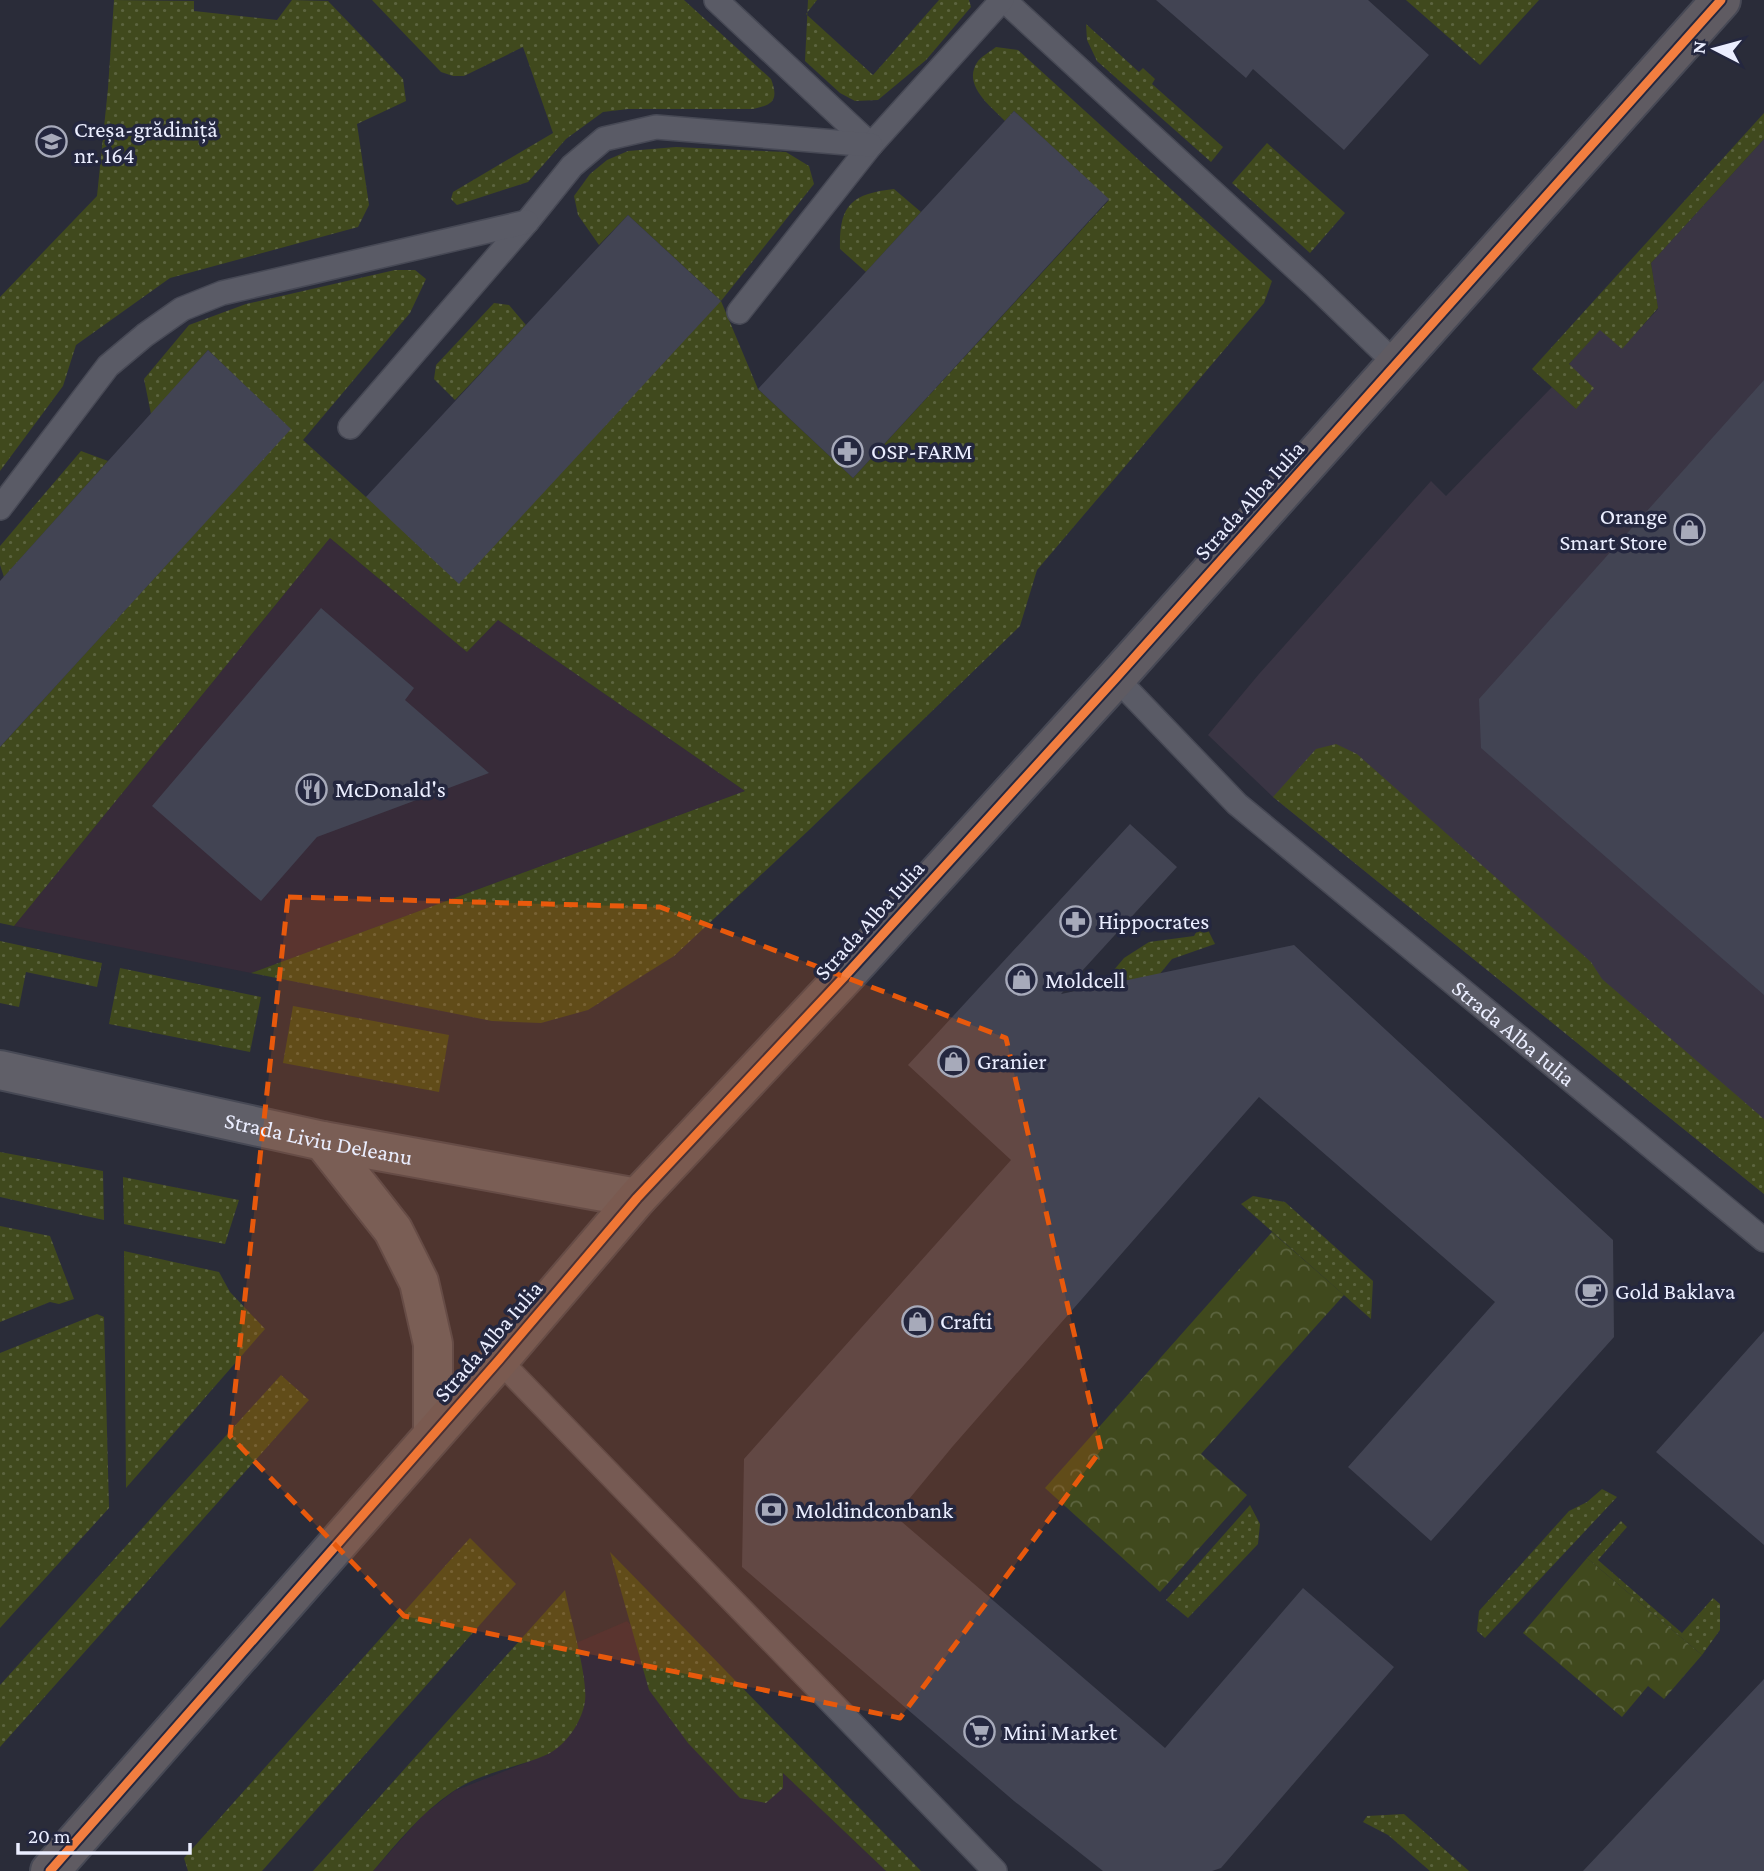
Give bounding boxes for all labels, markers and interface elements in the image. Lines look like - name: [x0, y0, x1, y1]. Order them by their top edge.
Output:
- north arrow: [1680, 14, 1750, 84]
- text: N: [1687, 40, 1710, 55]
- place label: Creșa-grădiniță nr. 164: [74, 116, 218, 168]
- school or university icon: Creșa-grădiniță nr. 164: [34, 125, 68, 159]
- pharmacy icon: OSP-FARM: [831, 434, 865, 468]
- street label: Strada Alba Iulia: [1189, 435, 1310, 565]
- place label: OSP-FARM: [871, 438, 973, 464]
- place label: Orange Smart Store: [1560, 503, 1667, 555]
- shop icon: Orange Smart Store: [1673, 512, 1707, 546]
- restaurant icon: McDonald's: [295, 772, 329, 806]
- place label: McDonald's: [335, 776, 446, 802]
- street label: Strada Alba Iulia: [809, 855, 930, 985]
- pharmacy icon: Hippocrates: [1058, 904, 1092, 938]
- place label: Hippocrates: [1098, 908, 1209, 934]
- shop icon: Moldcell: [1005, 963, 1039, 997]
- place label: Moldcell: [1045, 967, 1125, 993]
- street label: Strada Alba Iulia: [1447, 975, 1581, 1092]
- shop icon: Granier: [937, 1044, 971, 1078]
- place label: Granier: [977, 1048, 1047, 1074]
- street label: Strada Liviu Deleanu: [222, 1107, 415, 1170]
- cafe icon: Gold Baklava: [1575, 1274, 1609, 1308]
- street label: Strada Alba Iulia: [428, 1275, 548, 1407]
- place label: Gold Baklava: [1615, 1278, 1736, 1304]
- shop icon: Crafti: [900, 1304, 934, 1338]
- place label: Crafti: [940, 1308, 992, 1334]
- bank icon: Moldindconbank: [755, 1493, 789, 1527]
- place label: Moldindconbank: [795, 1497, 953, 1523]
- supermarket icon: Mini Market: [963, 1715, 997, 1749]
- place label: Mini Market: [1003, 1719, 1117, 1745]
- scale bar: [18, 1812, 189, 1856]
- text: 20 m: [28, 1824, 71, 1848]

